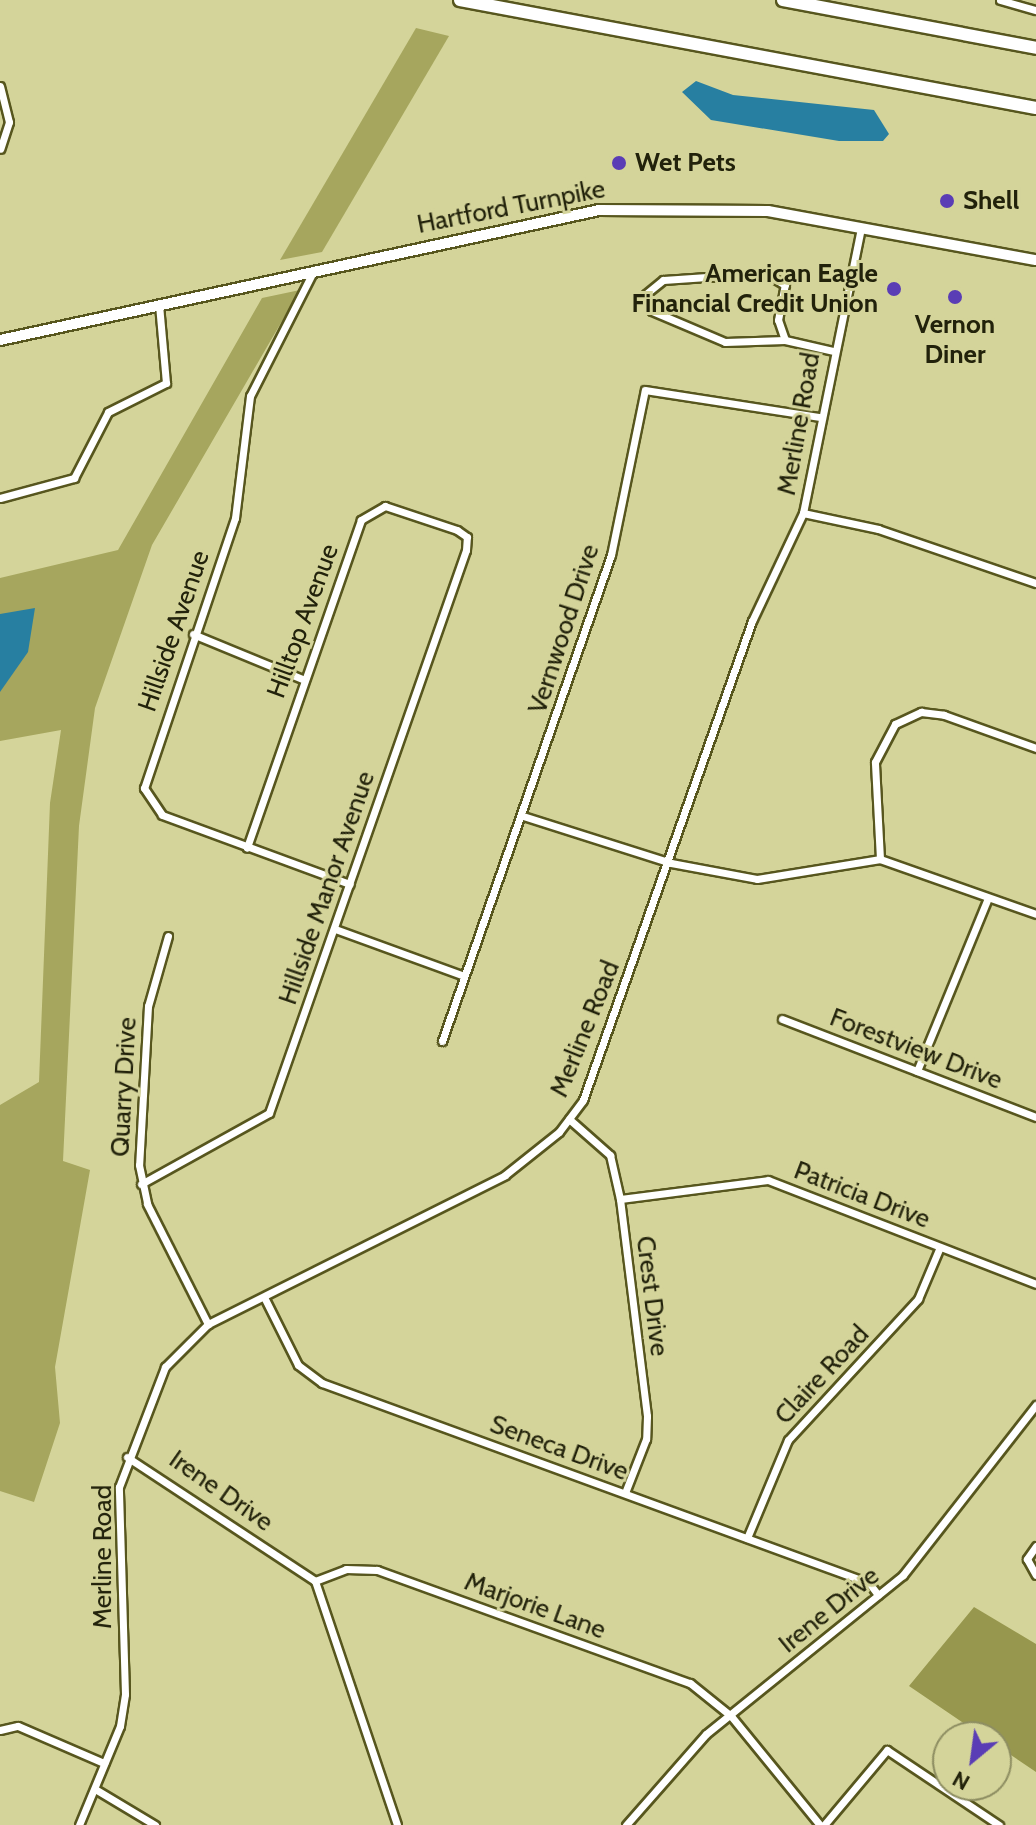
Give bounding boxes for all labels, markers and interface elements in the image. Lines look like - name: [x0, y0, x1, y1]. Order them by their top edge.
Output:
- place label: Wet Pets: [635, 147, 736, 179]
- marker: Wet Pets: [610, 154, 628, 172]
- street label: Hartford Turnpike: [414, 173, 608, 241]
- place label: Shell: [963, 185, 1019, 217]
- marker: Shell: [938, 192, 956, 210]
- place label: American Eagle Financial Credit Union: [631, 258, 878, 320]
- marker: American Eagle Financial Credit Union: [885, 280, 903, 298]
- marker: Vernon Diner: [946, 288, 964, 306]
- place label: Vernon Diner: [915, 309, 995, 370]
- street label: Merline Road: [771, 350, 827, 498]
- street label: Hilltop Avenue: [261, 540, 345, 702]
- street label: Vernwood Drive: [522, 540, 606, 718]
- street label: Hillside Avenue: [132, 546, 216, 716]
- street label: Hillside Manor Avenue: [272, 767, 382, 1009]
- street label: Merline Road: [544, 956, 626, 1102]
- street label: Forestview Drive: [825, 1002, 1007, 1096]
- street label: Quarry Drive: [105, 1016, 143, 1158]
- street label: Patricia Drive: [790, 1155, 934, 1235]
- street label: Crest Drive: [629, 1234, 675, 1358]
- street label: Claire Road: [768, 1319, 876, 1431]
- street label: Seneca Drive: [486, 1409, 632, 1487]
- street label: Irene Drive: [163, 1444, 279, 1538]
- street label: Merline Road: [87, 1485, 119, 1629]
- street label: Irene Drive: [773, 1560, 885, 1660]
- street label: Marjorie Lane: [460, 1566, 610, 1646]
- north arrow: [932, 1721, 1012, 1801]
- text: N: [948, 1765, 974, 1796]

